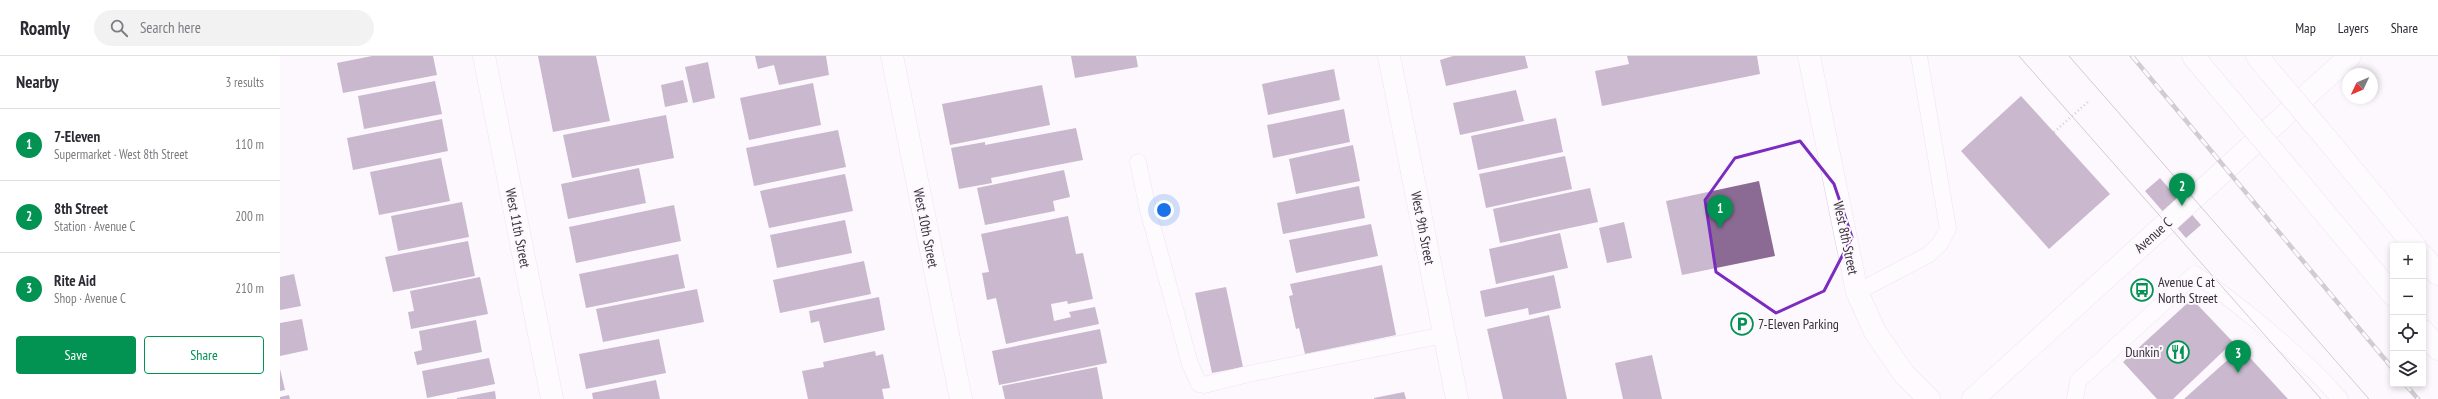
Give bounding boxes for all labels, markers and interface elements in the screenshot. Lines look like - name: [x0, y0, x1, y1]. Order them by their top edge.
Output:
- search box: [94, 10, 374, 46]
- text: Roamly: [20, 16, 70, 40]
- icon: search: [108, 17, 130, 39]
- text: Search here: [140, 18, 201, 37]
- text: Map: [2295, 19, 2316, 37]
- text: Layers: [2338, 19, 2369, 37]
- text: Share: [2391, 19, 2418, 37]
- north arrow: [2342, 68, 2378, 104]
- text: Nearby: [16, 71, 59, 93]
- text: 3 results: [225, 74, 264, 91]
- text: 7-Eleven: [54, 127, 100, 146]
- text: 1: [26, 136, 32, 153]
- text: 110 m: [235, 136, 264, 153]
- text: Supermarket · West 8th Street: [54, 146, 188, 163]
- pin: 2: [2169, 173, 2195, 206]
- street label: West 11th Street: [501, 187, 535, 270]
- street label: West 10th Street: [909, 187, 943, 270]
- street label: West 9th Street: [1407, 190, 1439, 266]
- pin: 1: [1707, 195, 1733, 228]
- text: 8th Street: [54, 199, 108, 218]
- your location: [1154, 200, 1174, 220]
- street label: West 8th Street: [1829, 200, 1863, 276]
- text: 2: [26, 208, 32, 225]
- text: 200 m: [235, 208, 264, 225]
- street label: Avenue C: [2130, 213, 2176, 257]
- text: Station · Avenue C: [54, 218, 136, 235]
- map controls: [2390, 243, 2426, 387]
- button: +: [2390, 243, 2426, 279]
- text: Rite Aid: [54, 271, 96, 290]
- place label: Avenue C at North Street: [2158, 273, 2218, 307]
- bus stop icon: Avenue C at North Street: [2129, 277, 2155, 303]
- button: −: [2390, 279, 2426, 315]
- text: 3: [26, 280, 32, 297]
- text: 210 m: [235, 280, 264, 297]
- text: Shop · Avenue C: [54, 290, 126, 307]
- parking icon: 7-Eleven Parking: [1729, 311, 1755, 337]
- place label: 7-Eleven Parking: [1758, 315, 1839, 333]
- button: locate: [2390, 315, 2426, 351]
- button: Save: [16, 336, 136, 374]
- button: Share: [144, 336, 264, 374]
- restaurant icon: Dunkin': [2165, 339, 2191, 365]
- pin: 3: [2225, 340, 2251, 373]
- place label: Dunkin': [2125, 343, 2162, 361]
- button: layers: [2390, 351, 2426, 387]

